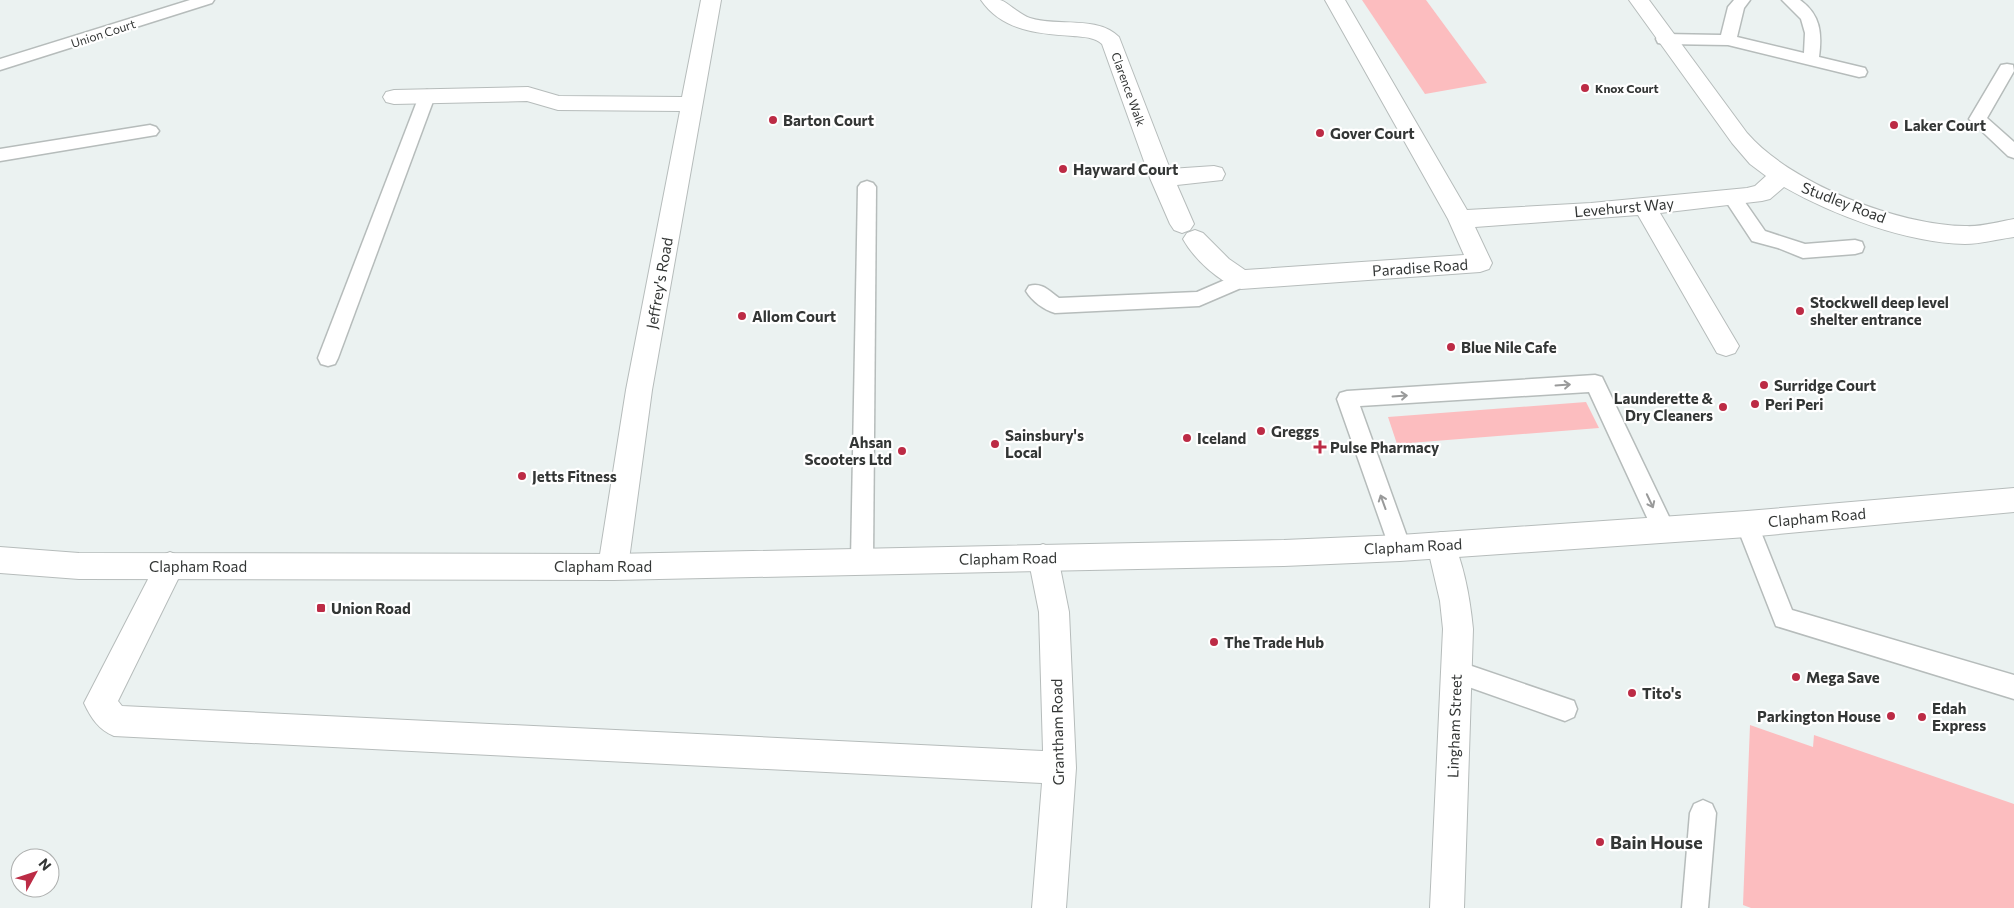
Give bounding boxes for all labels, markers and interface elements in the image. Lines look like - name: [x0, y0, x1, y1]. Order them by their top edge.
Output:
- street label: Union Court: [69, 16, 137, 50]
- street label: Clarence Walk: [1109, 50, 1149, 128]
- place label: Knox Court: [1595, 81, 1659, 95]
- marker: Knox Court: [1579, 82, 1591, 94]
- place label: Barton Court: [783, 111, 874, 129]
- marker: Barton Court: [767, 114, 779, 126]
- place label: Laker Court: [1904, 116, 1986, 134]
- marker: Laker Court: [1888, 119, 1900, 131]
- place label: Gover Court: [1330, 124, 1415, 142]
- marker: Gover Court: [1314, 127, 1326, 139]
- place label: Hayward Court: [1073, 160, 1178, 178]
- marker: Hayward Court: [1057, 163, 1069, 175]
- street label: Studley Road: [1799, 178, 1889, 226]
- street label: Levehurst Way: [1573, 194, 1675, 220]
- street label: Jeffrey's Road: [642, 236, 676, 330]
- street label: Paradise Road: [1371, 255, 1469, 279]
- place label: Stockwell deep level shelter entrance: [1810, 293, 1949, 328]
- marker: Stockwell deep level shelter entrance: [1794, 305, 1806, 317]
- place label: Allom Court: [752, 307, 836, 325]
- marker: Allom Court: [736, 310, 748, 322]
- place label: Blue Nile Cafe: [1461, 338, 1557, 356]
- marker: Blue Nile Cafe: [1445, 341, 1457, 353]
- place label: Surridge Court: [1774, 376, 1876, 394]
- marker: Surridge Court: [1758, 379, 1770, 391]
- one-way arrow: [1554, 380, 1570, 389]
- place label: Launderette & Dry Cleaners: [1614, 389, 1714, 424]
- one-way arrow: [1392, 391, 1408, 400]
- place label: Peri Peri: [1765, 395, 1823, 413]
- marker: Peri Peri: [1749, 398, 1761, 410]
- marker: Launderette & Dry Cleaners: [1717, 401, 1729, 413]
- place label: Greggs: [1271, 422, 1319, 440]
- marker: Greggs: [1255, 425, 1267, 437]
- place label: Sainsbury's Local: [1005, 426, 1084, 461]
- place label: Iceland: [1197, 429, 1246, 447]
- marker: Iceland: [1181, 432, 1193, 444]
- place label: Ahsan Scooters Ltd: [804, 433, 892, 468]
- marker: Sainsbury's Local: [989, 438, 1001, 450]
- place label: Pulse Pharmacy: [1330, 438, 1440, 456]
- marker: Pulse Pharmacy: [1314, 441, 1326, 453]
- marker: Ahsan Scooters Ltd: [896, 445, 908, 457]
- place label: Jetts Fitness: [532, 467, 617, 485]
- marker: Jetts Fitness: [516, 470, 528, 482]
- one-way arrow: [1645, 493, 1655, 508]
- one-way arrow: [1378, 495, 1387, 510]
- street label: Clapham Road: [1767, 504, 1867, 530]
- street label: Clapham Road: [1363, 534, 1463, 558]
- street label: Clapham Road: [959, 548, 1057, 568]
- street label: Clapham Road: [149, 557, 247, 575]
- street label: Clapham Road: [554, 557, 652, 575]
- place label: Union Road: [331, 599, 411, 617]
- marker: Union Road: [315, 602, 327, 614]
- place label: The Trade Hub: [1224, 633, 1324, 651]
- marker: The Trade Hub: [1208, 636, 1220, 648]
- place label: Mega Save: [1806, 668, 1880, 686]
- marker: Mega Save: [1790, 671, 1802, 683]
- street label: Lingham Street: [1443, 674, 1465, 778]
- street label: Grantham Road: [1047, 678, 1067, 786]
- place label: Tito's: [1642, 684, 1681, 702]
- marker: Tito's: [1626, 687, 1638, 699]
- place label: Edah Express: [1932, 699, 1986, 734]
- place label: Parkington House: [1757, 707, 1881, 725]
- marker: Parkington House: [1885, 710, 1897, 722]
- marker: Edah Express: [1916, 711, 1928, 723]
- place label: Bain House: [1610, 831, 1703, 853]
- marker: Bain House: [1594, 836, 1606, 848]
- north arrow: [10, 848, 60, 898]
- text: N: [35, 855, 55, 874]

